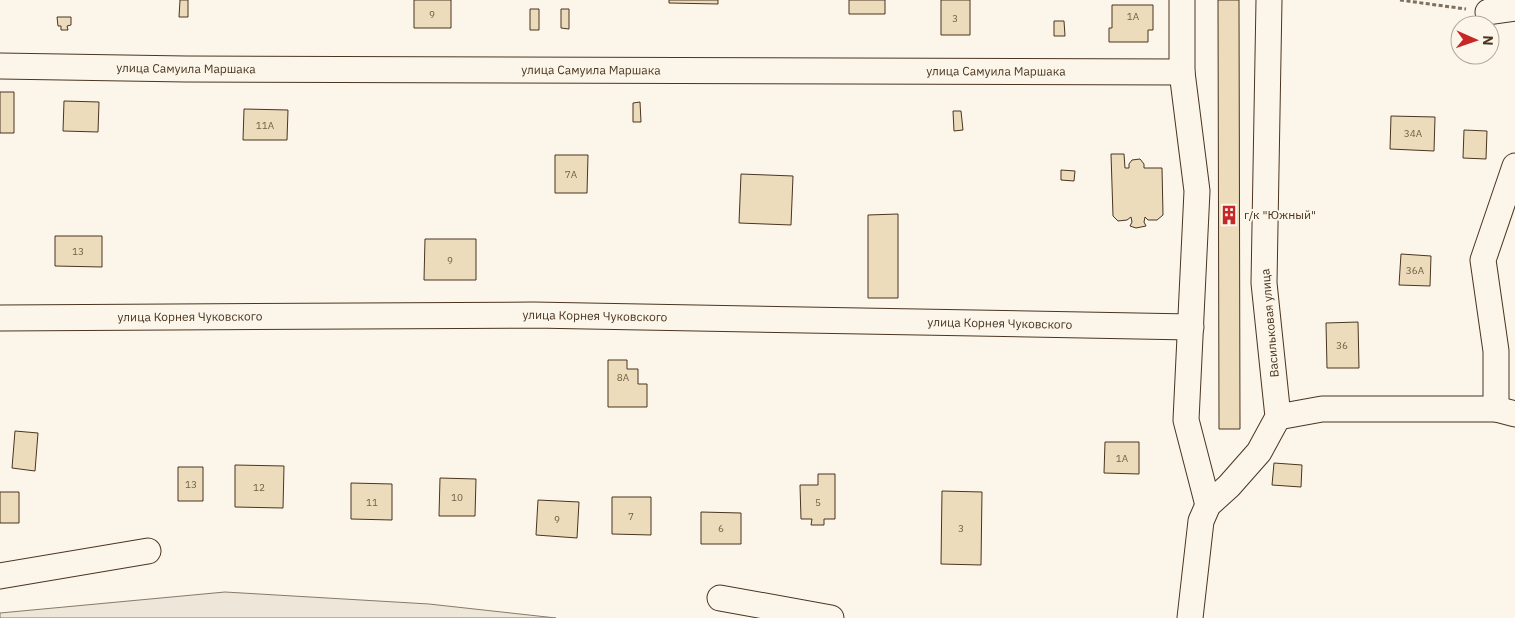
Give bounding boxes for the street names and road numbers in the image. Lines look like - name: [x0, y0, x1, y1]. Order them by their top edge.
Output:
- street label: улица Самуила Маршака: [116, 60, 256, 76]
- street label: улица Самуила Маршака: [521, 62, 661, 77]
- street label: улица Самуила Маршака: [926, 63, 1066, 79]
- street label: Васильковая улица: [1257, 268, 1282, 378]
- street label: улица Корнея Чуковского: [522, 307, 668, 324]
- street label: улица Корнея Чуковского: [117, 309, 263, 324]
- street label: улица Корнея Чуковского: [927, 314, 1073, 332]

